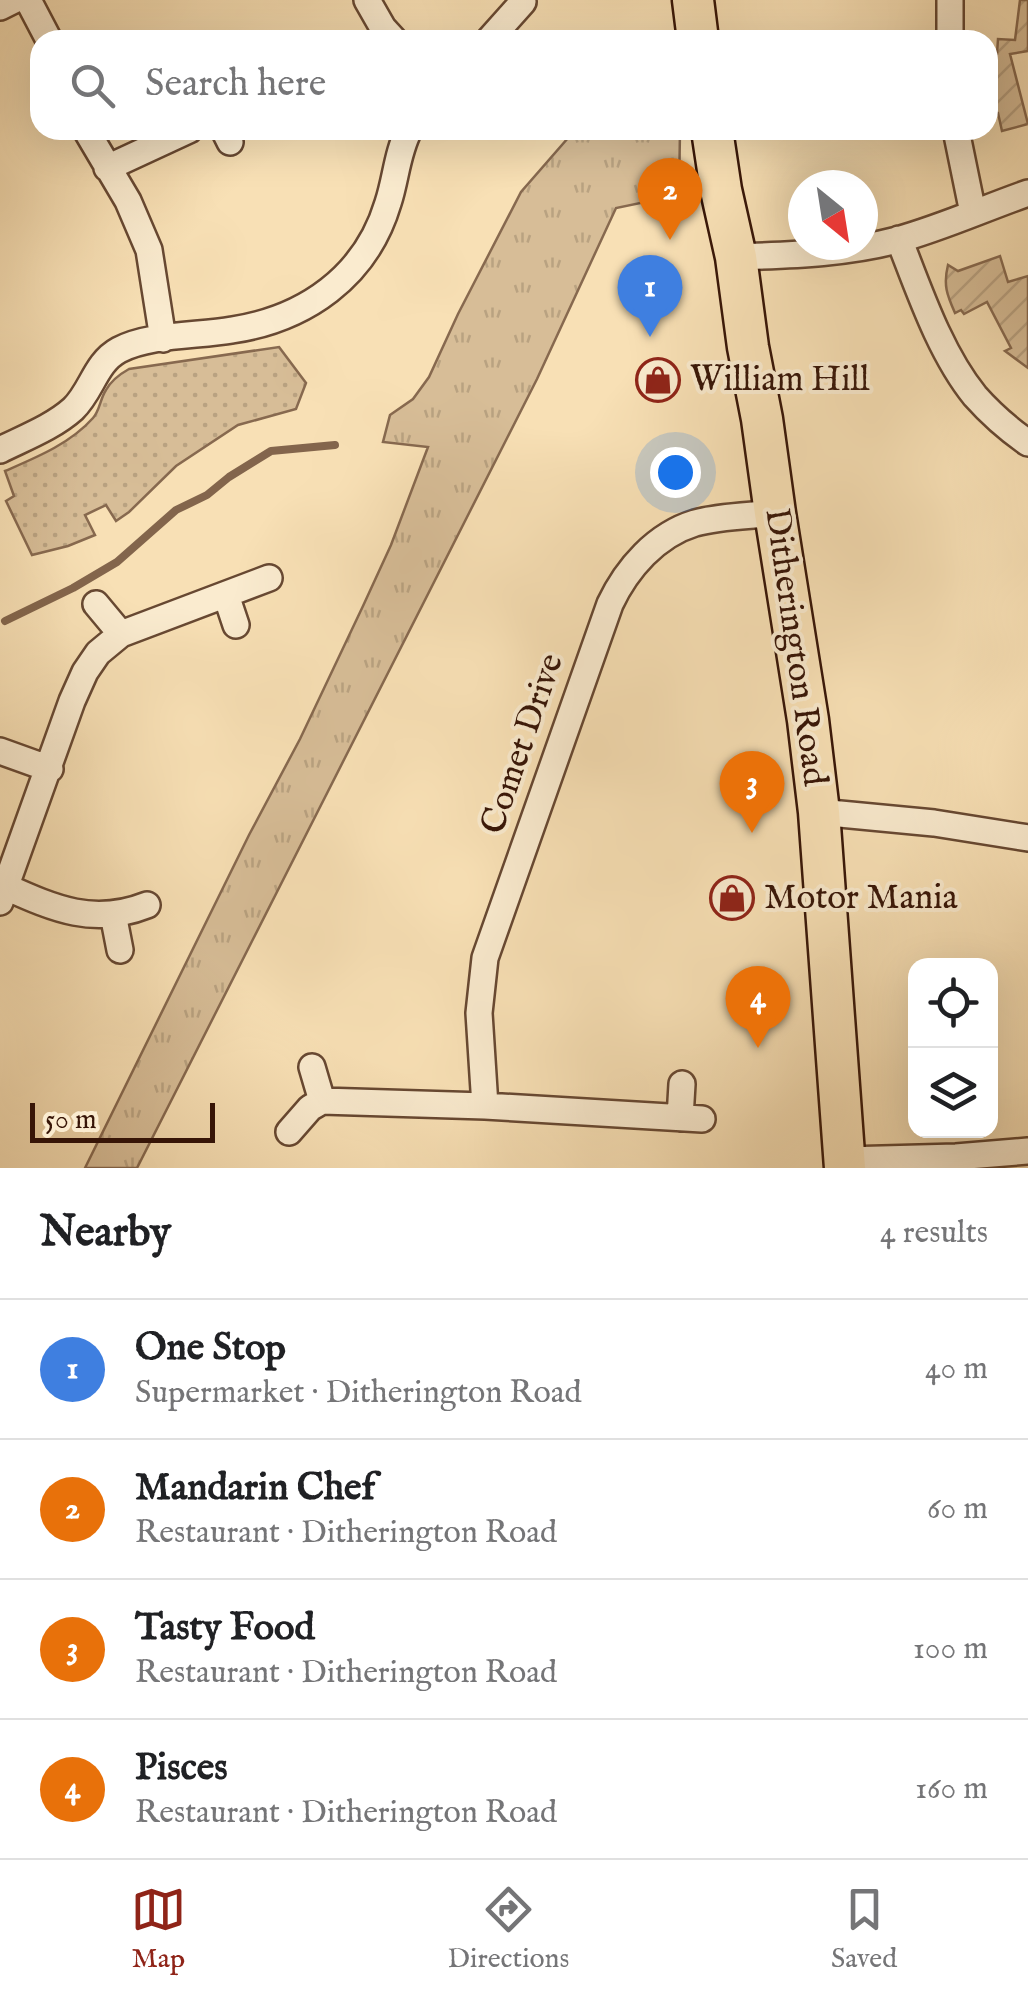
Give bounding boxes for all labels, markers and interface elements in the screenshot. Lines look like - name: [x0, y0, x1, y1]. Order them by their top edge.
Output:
- search box: [30, 30, 998, 140]
- icon: search: [65, 58, 120, 113]
- text: Search here: [145, 61, 326, 109]
- pin: 2: [638, 158, 702, 240]
- north arrow: [788, 170, 878, 260]
- pin: 1: [618, 255, 682, 337]
- shop icon: William Hill: [635, 357, 681, 403]
- place label: William Hill: [690, 358, 870, 403]
- your location: [650, 447, 701, 498]
- street label: Ditherington Road: [753, 505, 837, 789]
- street label: Comet Drive: [471, 648, 575, 840]
- pin: 3: [720, 750, 784, 833]
- shop icon: Motor Mania: [709, 875, 755, 921]
- place label: Motor Mania: [764, 876, 959, 921]
- map controls: [908, 958, 998, 1138]
- button: locate: [908, 958, 998, 1048]
- pin: 4: [726, 966, 790, 1048]
- button: layers: [908, 1048, 998, 1138]
- scale bar: [30, 1098, 215, 1142]
- text: 50 m: [45, 1103, 97, 1138]
- text: Nearby: [40, 1207, 171, 1260]
- text: 4 results: [880, 1213, 988, 1254]
- text: One Stop: [135, 1325, 286, 1373]
- text: 1: [67, 1349, 78, 1390]
- text: 40 m: [925, 1349, 988, 1390]
- text: Supermarket · Ditherington Road: [135, 1373, 582, 1414]
- text: Mandarin Chef: [135, 1465, 375, 1513]
- text: 2: [65, 1489, 80, 1530]
- text: 60 m: [927, 1489, 988, 1530]
- text: Restaurant · Ditherington Road: [135, 1513, 557, 1554]
- text: Tasty Food: [135, 1605, 315, 1653]
- text: 3: [67, 1629, 78, 1670]
- text: 100 m: [913, 1629, 988, 1670]
- text: Restaurant · Ditherington Road: [135, 1653, 557, 1694]
- text: Pisces: [135, 1745, 228, 1793]
- text: 4: [65, 1769, 80, 1810]
- text: 160 m: [915, 1769, 988, 1810]
- text: Restaurant · Ditherington Road: [135, 1793, 557, 1834]
- tab: Map: [131, 1882, 186, 1977]
- tab: Directions: [447, 1882, 569, 1977]
- tab: Saved: [831, 1882, 897, 1977]

